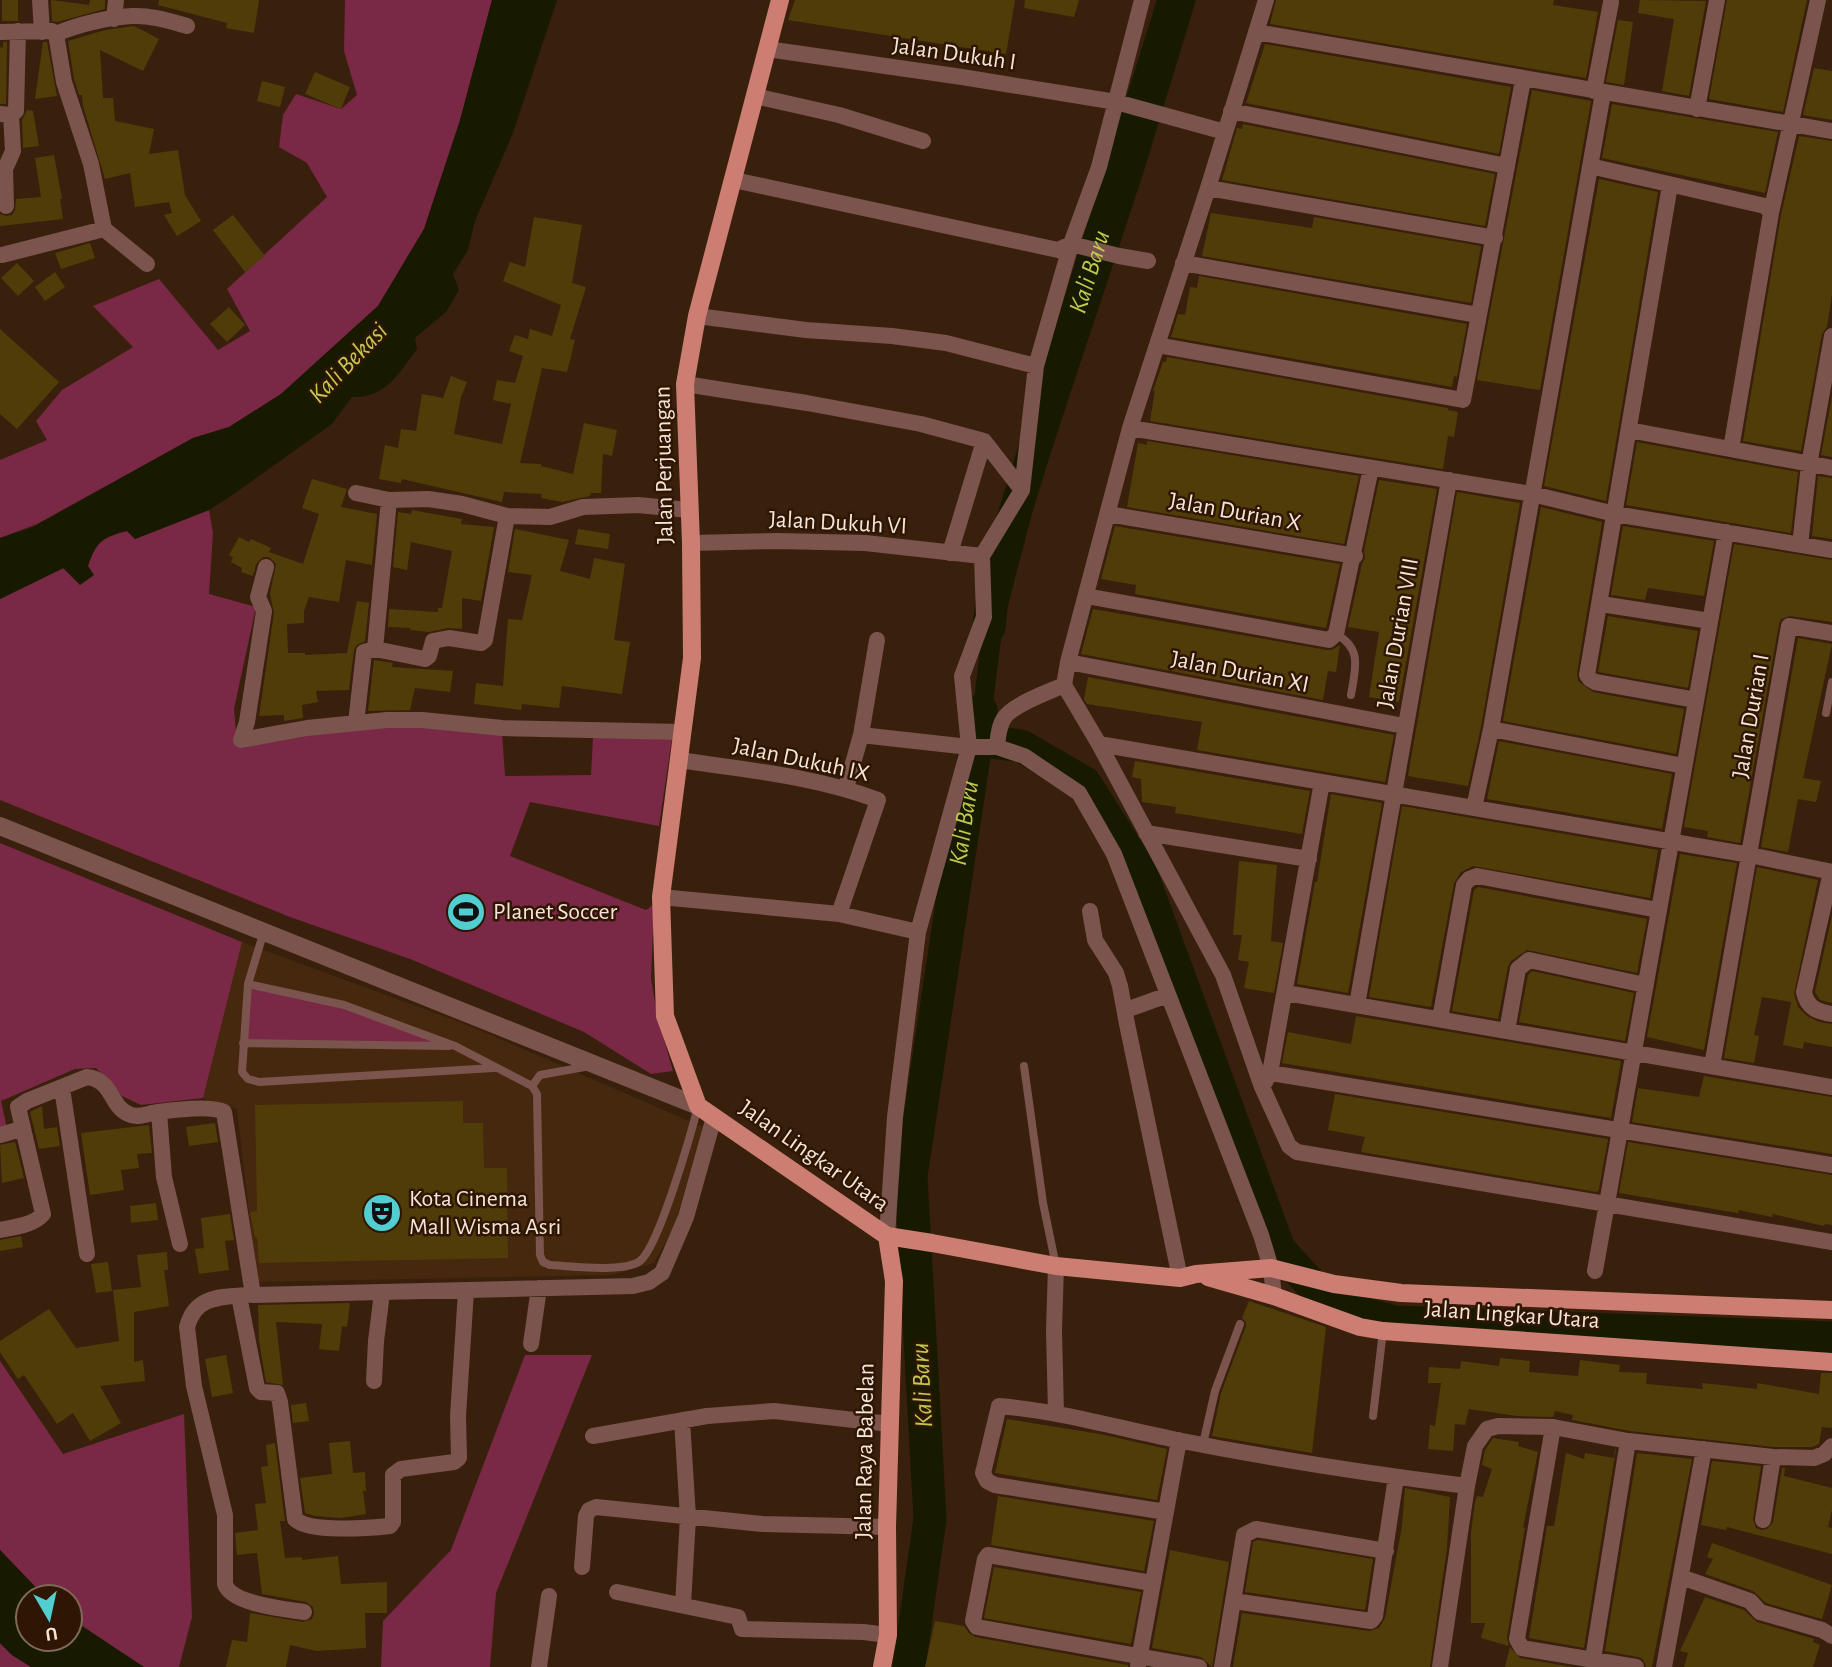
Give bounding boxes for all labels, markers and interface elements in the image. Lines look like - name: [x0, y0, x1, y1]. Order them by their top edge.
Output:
- street label: Jalan Dukuh I: [890, 33, 1018, 75]
- water label: Kali Baru: [1065, 227, 1115, 316]
- water label: Kali Bekasi: [304, 318, 392, 408]
- street label: Jalan Perjuangan: [651, 386, 677, 544]
- street label: Jalan Durian X: [1167, 489, 1303, 535]
- street label: Jalan Dukuh VI: [768, 507, 908, 539]
- street label: Jalan Durian VIII: [1373, 556, 1423, 710]
- street label: Jalan Durian XI: [1169, 647, 1311, 697]
- street label: Jalan Durian I: [1728, 652, 1774, 780]
- street label: Jalan Dukuh IX: [730, 734, 872, 786]
- water label: Kali Baru: [945, 779, 983, 867]
- sports icon: Planet Soccer: [445, 891, 487, 933]
- place label: Planet Soccer: [493, 900, 617, 924]
- street label: Jalan Lingkar Utara: [735, 1096, 893, 1216]
- place label: Kota Cinema Mall Wisma Asri: [409, 1187, 561, 1239]
- theatre icon: Kota Cinema Mall Wisma Asri: [361, 1192, 403, 1234]
- street label: Jalan Lingkar Utara: [1423, 1297, 1601, 1333]
- water label: Kali Baru: [907, 1342, 937, 1428]
- street label: Jalan Raya Babelan: [851, 1363, 879, 1539]
- north arrow: [14, 1583, 84, 1653]
- text: U: [44, 1623, 59, 1644]

